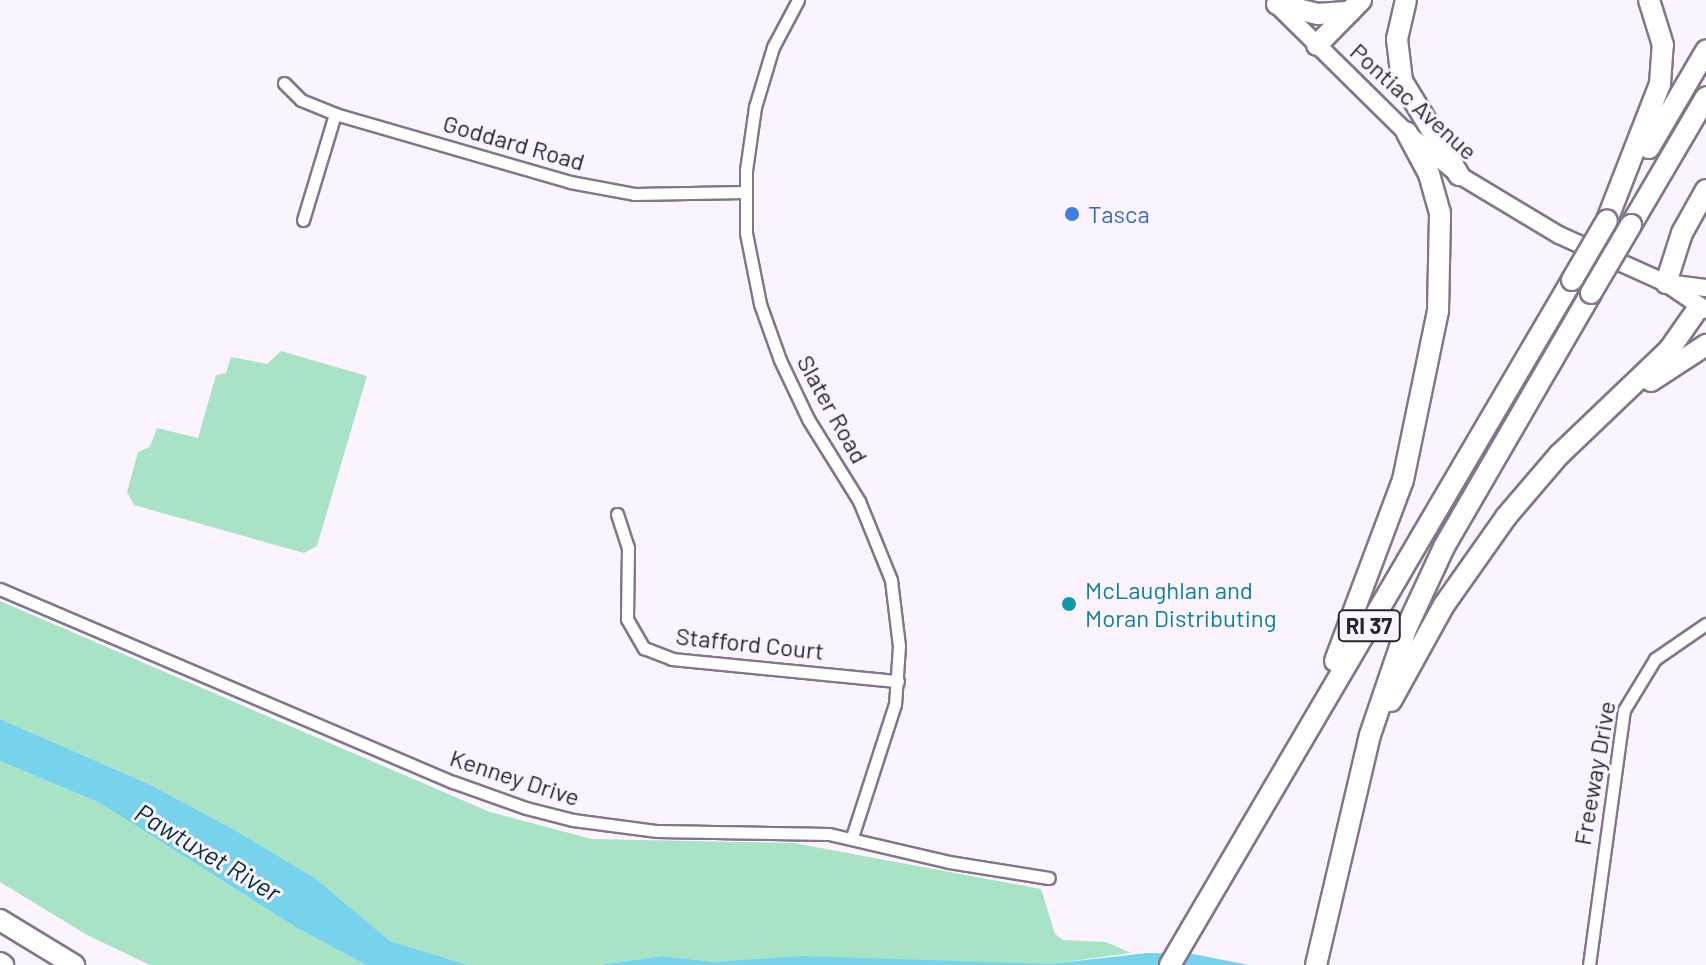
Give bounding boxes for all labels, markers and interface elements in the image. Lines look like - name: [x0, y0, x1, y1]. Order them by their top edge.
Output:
- street label: Pontiac Avenue: [1345, 37, 1483, 165]
- street label: Goddard Road: [440, 108, 588, 176]
- place label: Tasca: [1088, 200, 1150, 228]
- marker: Tasca: [1063, 205, 1081, 223]
- street label: Slater Road: [791, 350, 875, 468]
- place label: McLaughlan and Moran Distributing: [1085, 576, 1277, 632]
- marker: McLaughlan and Moran Distributing: [1060, 595, 1078, 613]
- road number: RI 37: [1337, 608, 1401, 644]
- street label: Stafford Court: [675, 621, 825, 665]
- street label: Freeway Drive: [1567, 699, 1621, 847]
- street label: Kenney Drive: [447, 743, 583, 811]
- water label: Pawtuxet River: [130, 796, 286, 908]

